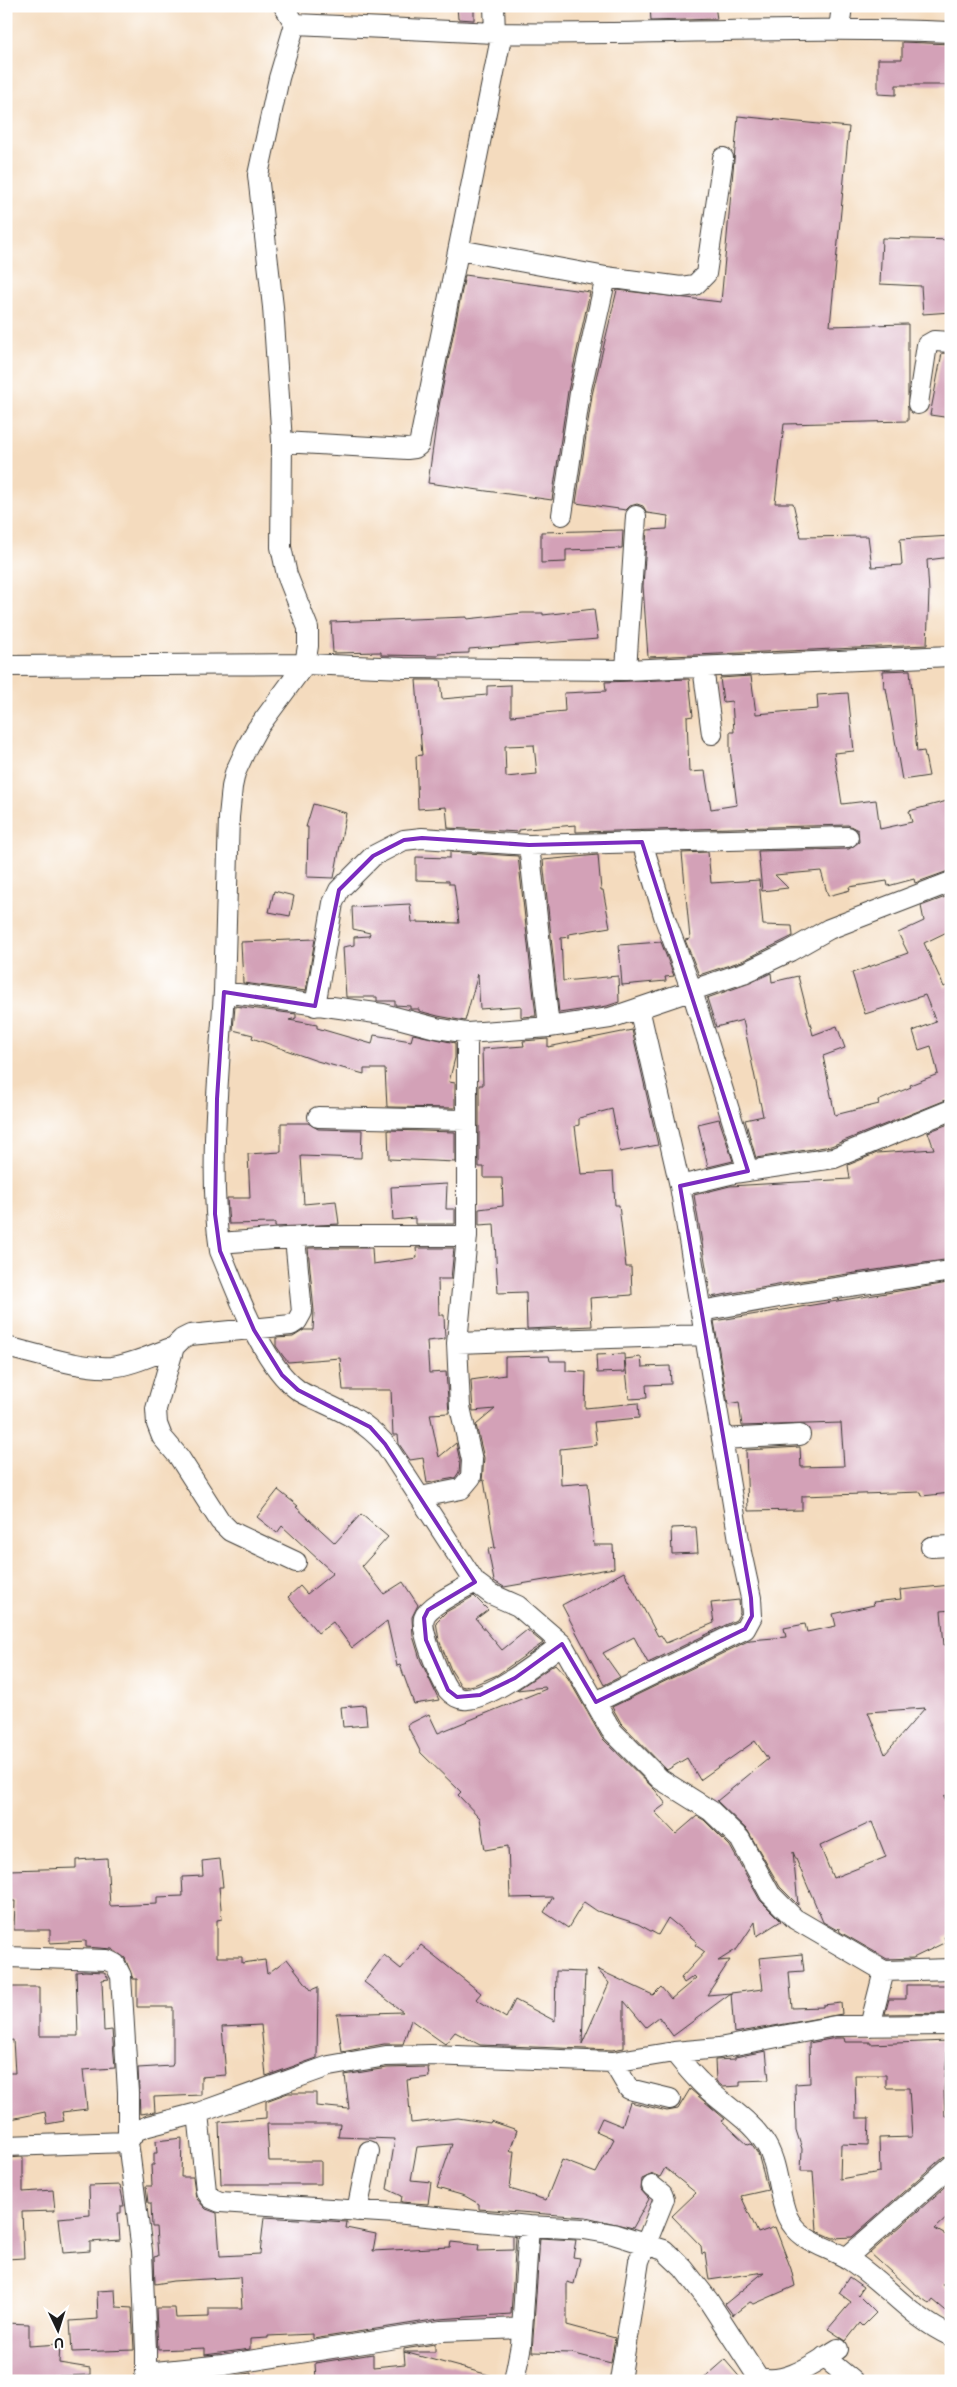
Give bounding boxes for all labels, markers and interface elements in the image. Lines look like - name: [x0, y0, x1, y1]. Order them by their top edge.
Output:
- north arrow: [32, 2304, 82, 2354]
- text: U: [53, 2334, 64, 2351]

